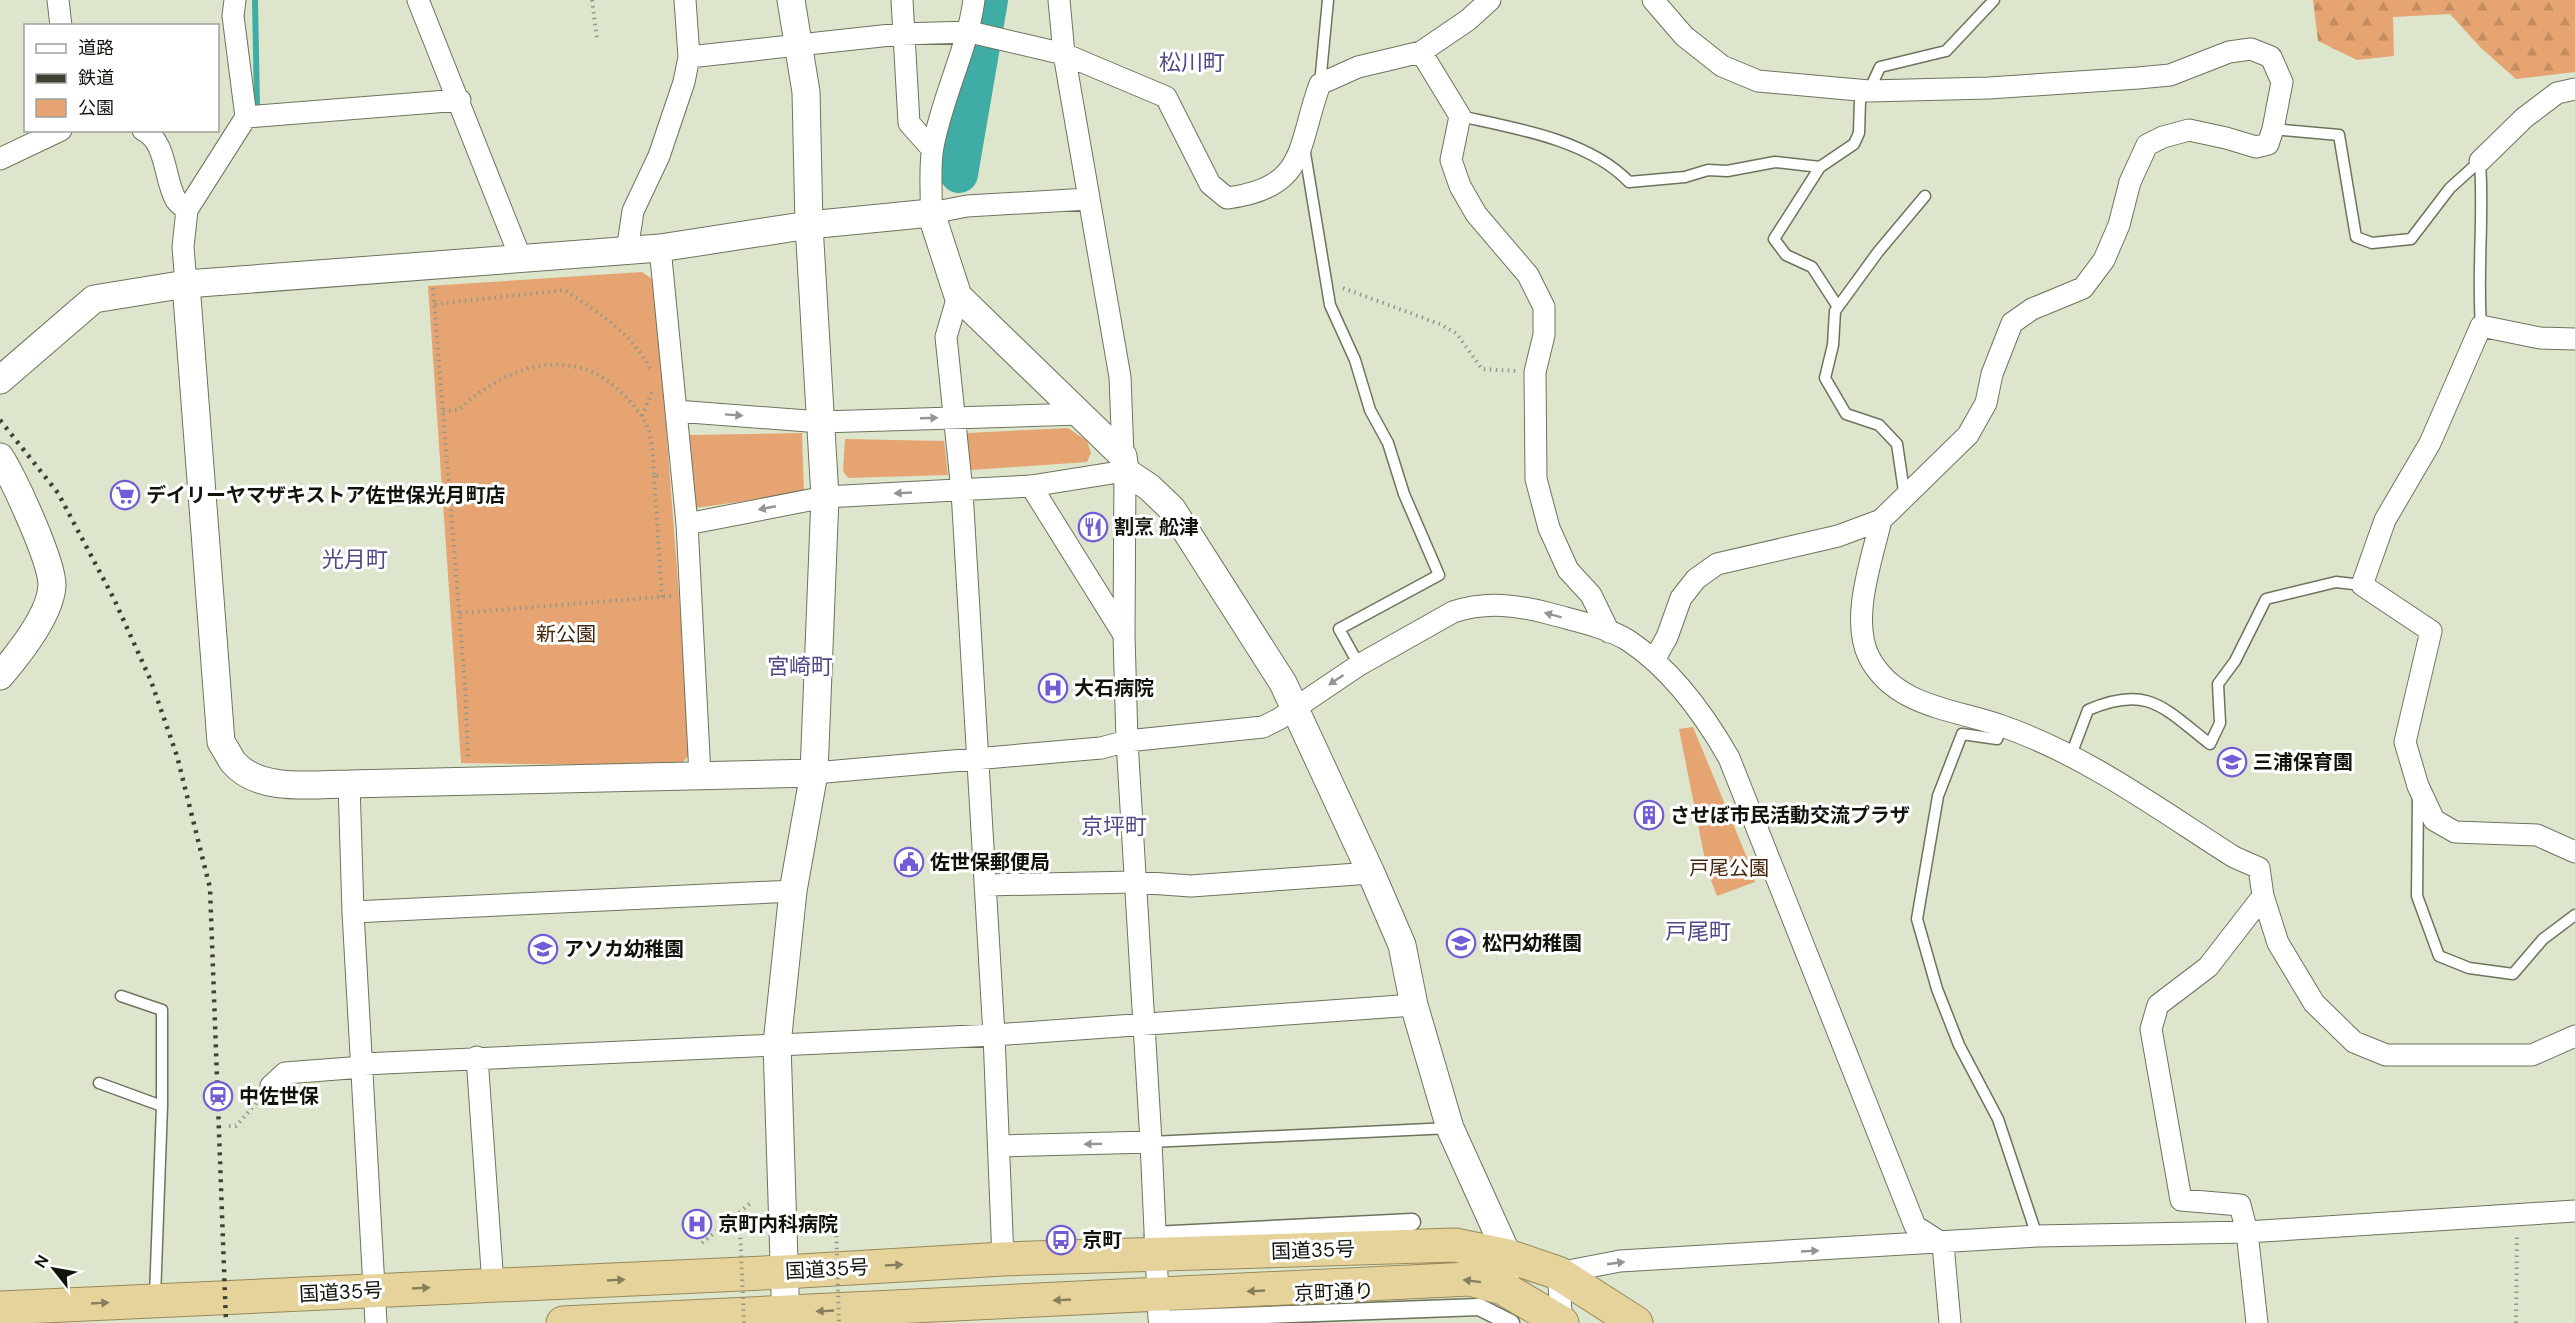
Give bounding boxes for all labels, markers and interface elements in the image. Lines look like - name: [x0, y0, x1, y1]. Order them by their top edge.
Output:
- legend: [24, 24, 219, 132]
- text: 道路: [78, 36, 114, 60]
- district label: 松川町: [1159, 48, 1225, 77]
- text: 鉄道: [78, 66, 114, 90]
- text: 公園: [78, 96, 114, 120]
- one-way arrow: [725, 411, 744, 420]
- one-way arrow: [920, 414, 939, 423]
- supermarket icon: デイリーヤマザキストア佐世保光月町店: [109, 479, 141, 511]
- place label: デイリーヤマザキストア佐世保光月町店: [146, 482, 505, 508]
- one-way arrow: [894, 489, 913, 498]
- one-way arrow: [758, 504, 777, 513]
- restaurant icon: 割烹 舩津: [1077, 511, 1109, 543]
- place label: 割烹 舩津: [1114, 514, 1199, 540]
- district label: 光月町: [322, 545, 388, 574]
- one-way arrow: [1544, 609, 1562, 619]
- park label: 新公園: [536, 621, 596, 647]
- district label: 宮崎町: [767, 652, 833, 681]
- hospital icon: 大石病院: [1037, 672, 1069, 704]
- one-way arrow: [1328, 674, 1345, 685]
- place label: 大石病院: [1074, 675, 1154, 701]
- school or university icon: 三浦保育園: [2216, 746, 2248, 778]
- place label: 三浦保育園: [2253, 749, 2353, 775]
- building icon: させぼ市民活動交流プラザ: [1633, 799, 1665, 831]
- place label: させぼ市民活動交流プラザ: [1670, 802, 1910, 828]
- district label: 京坪町: [1081, 812, 1147, 841]
- public building icon: 佐世保郵便局: [893, 846, 925, 878]
- place label: 佐世保郵便局: [930, 849, 1050, 875]
- park label: 戸尾公園: [1689, 855, 1769, 881]
- district label: 戸尾町: [1665, 917, 1731, 946]
- school or university icon: 松円幼稚園: [1445, 927, 1477, 959]
- place label: 松円幼稚園: [1482, 930, 1582, 956]
- school or university icon: アソカ幼稚園: [527, 933, 559, 965]
- place label: アソカ幼稚園: [564, 936, 684, 962]
- station icon: 中佐世保: [202, 1080, 234, 1112]
- place label: 中佐世保: [239, 1083, 319, 1109]
- one-way arrow: [1083, 1139, 1102, 1148]
- hospital icon: 京町内科病院: [681, 1208, 713, 1240]
- place label: 京町内科病院: [718, 1211, 838, 1237]
- bus stop icon: 京町: [1045, 1224, 1077, 1256]
- place label: 京町: [1082, 1227, 1122, 1253]
- street label: 国道35号: [1271, 1236, 1355, 1264]
- north arrow: [24, 1239, 84, 1299]
- one-way arrow: [1801, 1246, 1820, 1255]
- text: N: [30, 1251, 54, 1272]
- street label: 国道35号: [784, 1254, 870, 1284]
- one-way arrow: [1606, 1258, 1625, 1267]
- one-way arrow: [885, 1261, 904, 1270]
- one-way arrow: [606, 1275, 625, 1284]
- one-way arrow: [1462, 1276, 1481, 1286]
- street label: 国道35号: [298, 1277, 384, 1307]
- street label: 京町通り: [1294, 1278, 1374, 1306]
- one-way arrow: [412, 1284, 431, 1293]
- one-way arrow: [1247, 1286, 1266, 1295]
- one-way arrow: [1052, 1296, 1071, 1305]
- one-way arrow: [91, 1298, 110, 1308]
- one-way arrow: [815, 1306, 834, 1315]

